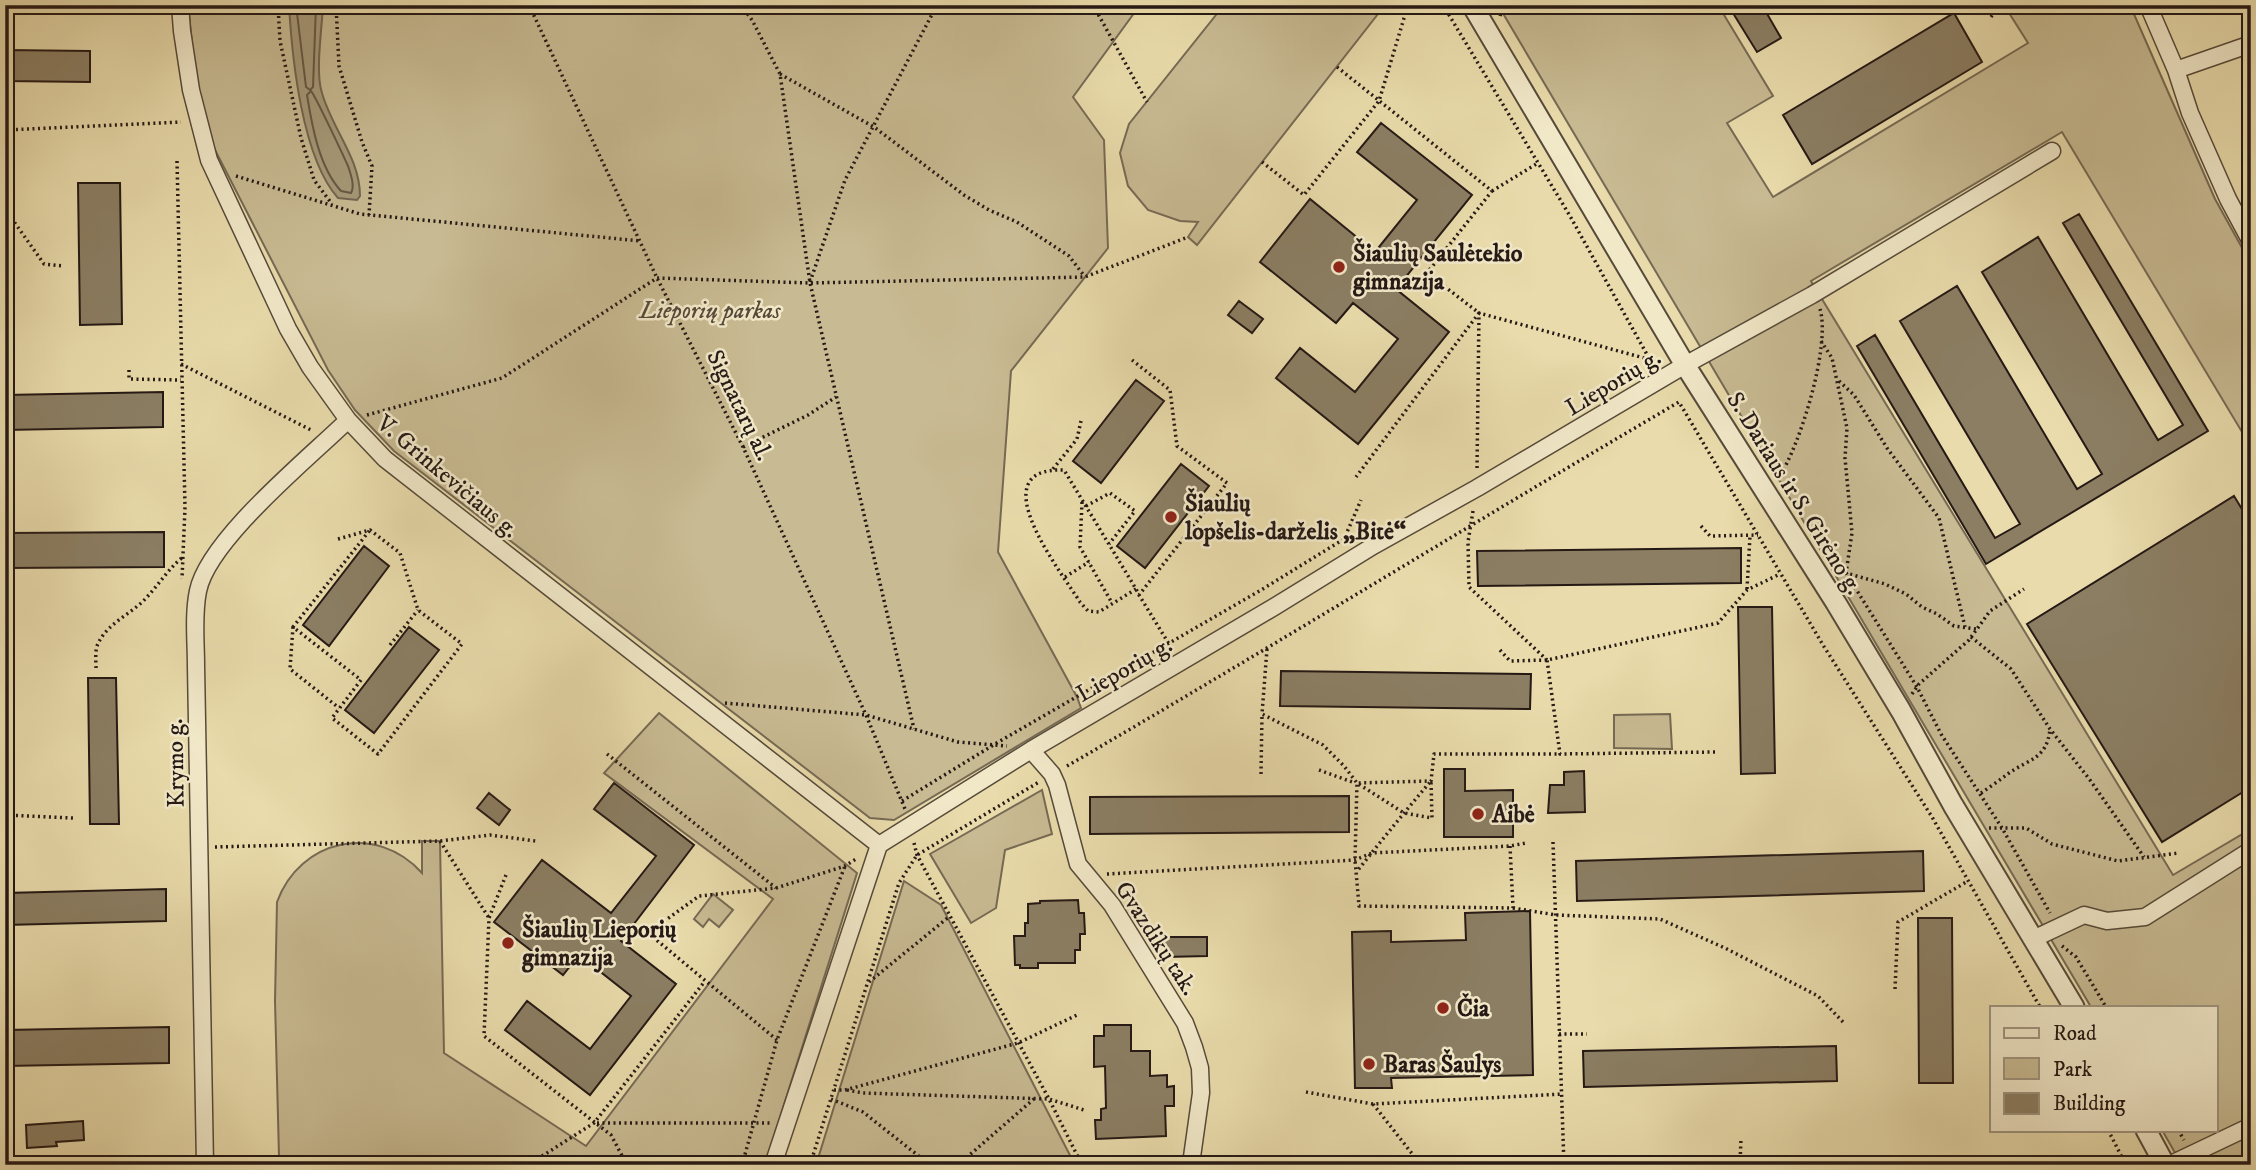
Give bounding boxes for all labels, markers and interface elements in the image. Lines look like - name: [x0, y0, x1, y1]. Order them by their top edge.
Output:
- place label: Šiaulių Saulėtekio gimnazija: [1352, 238, 1523, 297]
- marker: Šiaulių Saulėtekio gimnazija: [1331, 259, 1347, 275]
- park label: Lieporių parkas: [637, 296, 781, 326]
- street label: Lieporių g.: [1560, 343, 1667, 423]
- street label: Signatarų al.: [699, 345, 779, 466]
- street label: S. Dariaus ir S. Girėno g.: [1720, 386, 1869, 601]
- street label: V. Grinkevičiaus g.: [369, 408, 525, 545]
- place label: Šiaulių lopšelis-darželis „Bitė“: [1184, 488, 1406, 547]
- marker: Šiaulių lopšelis-darželis „Bitė“: [1163, 509, 1179, 525]
- street label: Lieporių g.: [1071, 630, 1178, 709]
- street label: Krymo g.: [160, 718, 192, 808]
- place label: Aibė: [1491, 800, 1535, 830]
- marker: Aibė: [1470, 806, 1486, 822]
- street label: Gvazdikų tak.: [1108, 876, 1204, 1001]
- place label: Šiaulių Lieporių gimnazija: [521, 914, 677, 973]
- marker: Šiaulių Lieporių gimnazija: [500, 935, 516, 951]
- place label: Čia: [1457, 993, 1490, 1024]
- marker: Čia: [1435, 1000, 1451, 1016]
- legend: [1990, 1006, 2218, 1132]
- text: Road: [2053, 1021, 2097, 1047]
- place label: Baras Šaulys: [1383, 1049, 1501, 1080]
- marker: Baras Šaulys: [1361, 1056, 1377, 1072]
- text: Park: [2053, 1057, 2093, 1083]
- text: Building: [2053, 1091, 2126, 1117]

